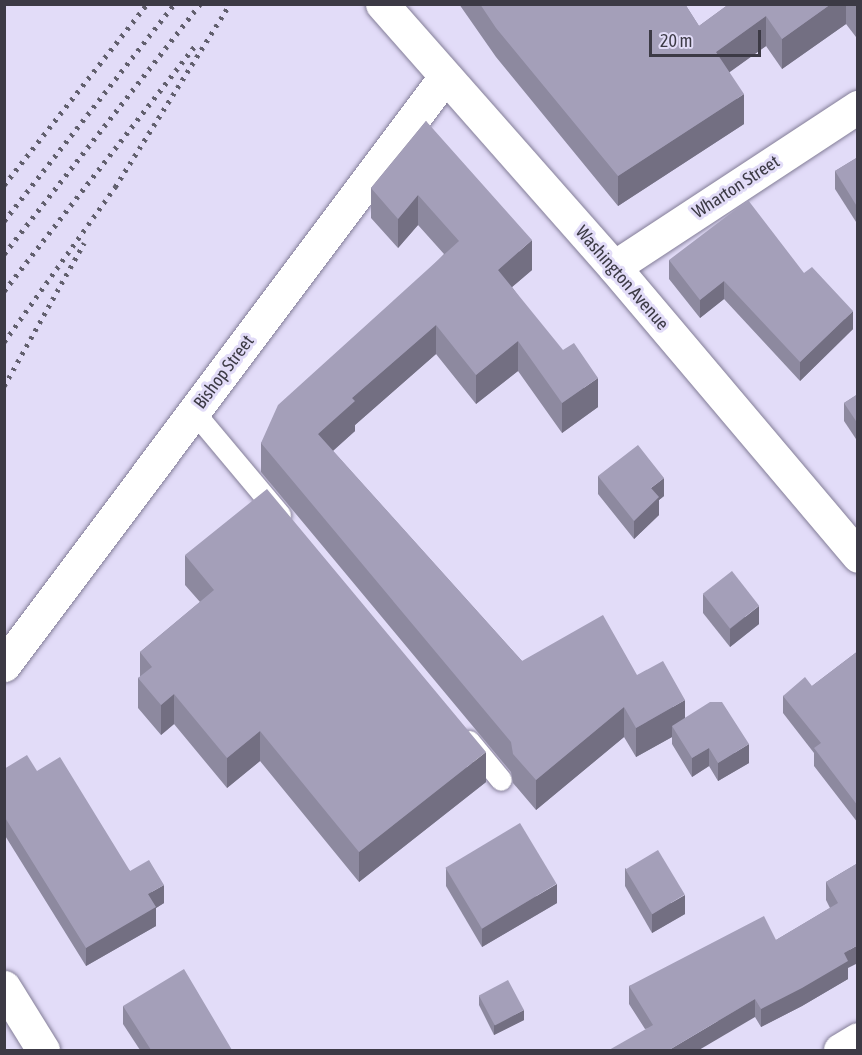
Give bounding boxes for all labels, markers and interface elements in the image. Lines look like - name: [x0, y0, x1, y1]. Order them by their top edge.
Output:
- scale bar: [652, 18, 764, 56]
- text: 20 m: [660, 30, 692, 51]
- street label: Wharton Street: [688, 151, 784, 223]
- street label: Washington Avenue: [571, 221, 673, 335]
- street label: Bishop Street: [189, 331, 259, 413]

